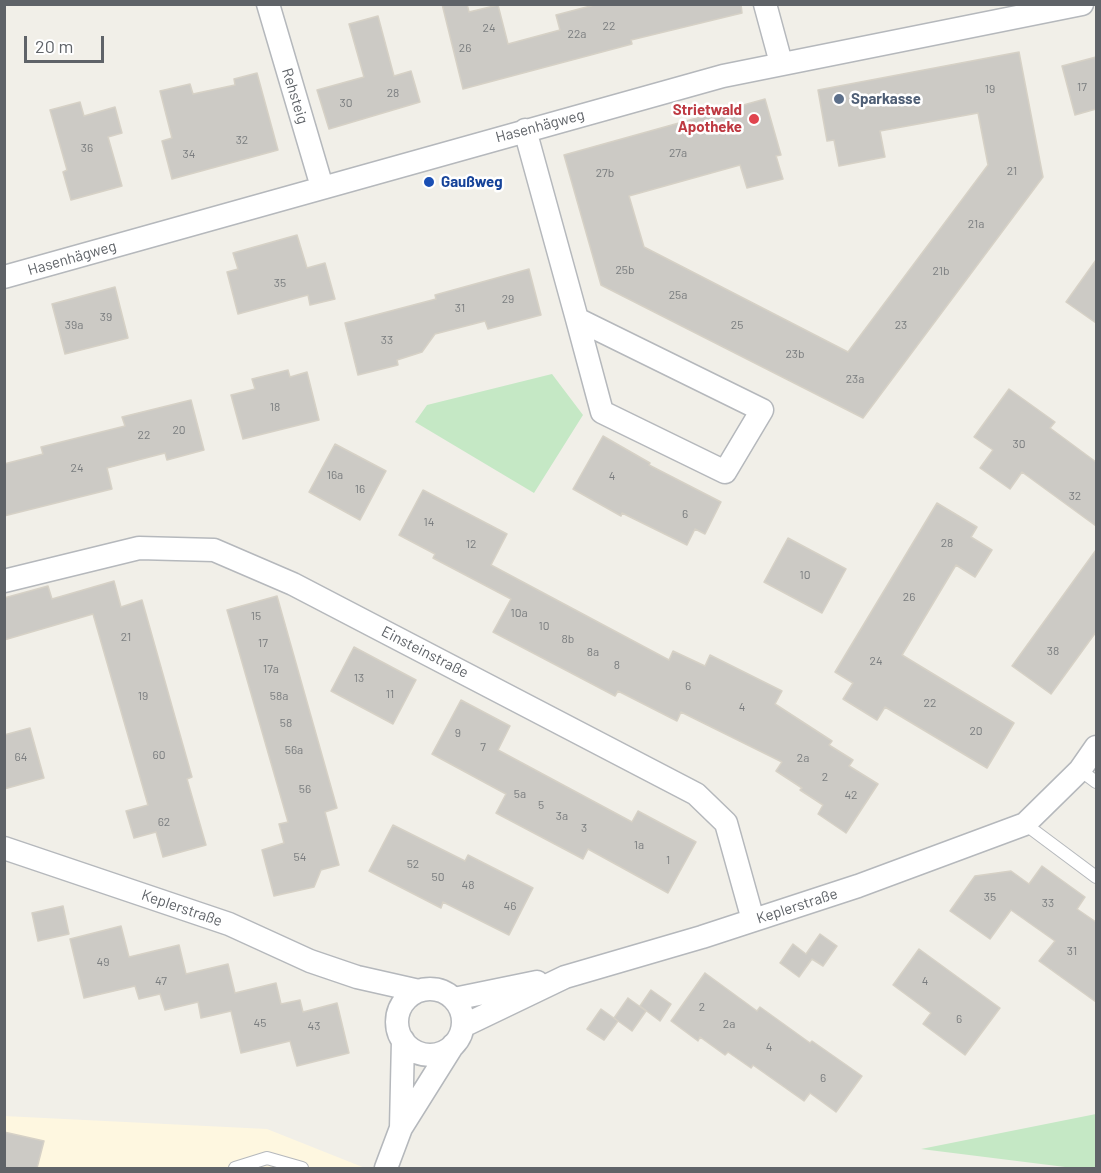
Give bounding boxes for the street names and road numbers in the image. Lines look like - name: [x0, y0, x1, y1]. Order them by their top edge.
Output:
- street label: Rehsteig: [278, 66, 312, 126]
- street label: Hasenhägweg: [494, 106, 586, 146]
- street label: Hasenhägweg: [26, 237, 118, 279]
- street label: Einsteinstraße: [378, 622, 472, 682]
- street label: Keplerstraße: [754, 884, 840, 928]
- street label: Keplerstraße: [139, 886, 225, 930]

